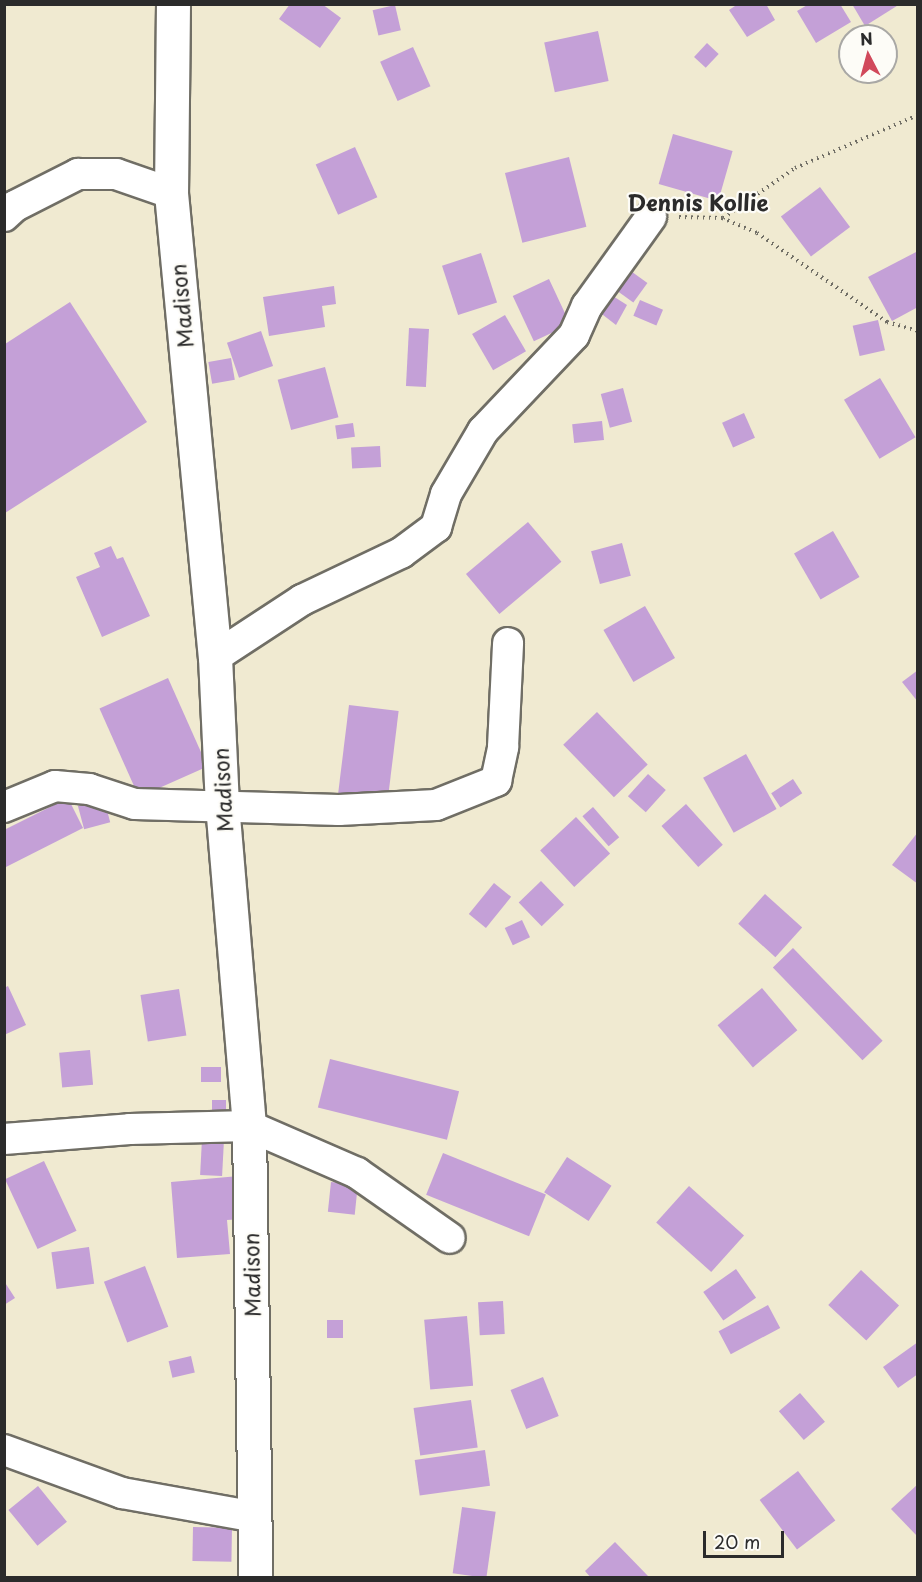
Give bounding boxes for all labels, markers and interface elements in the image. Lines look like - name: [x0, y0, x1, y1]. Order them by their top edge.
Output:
- north arrow: [838, 24, 898, 84]
- text: N: [859, 25, 874, 51]
- district label: Dennis Kollie: [627, 189, 769, 215]
- street label: Madison: [165, 263, 197, 349]
- street label: Madison: [207, 747, 237, 833]
- street label: Madison: [238, 1233, 264, 1317]
- scale bar: [706, 1519, 787, 1557]
- text: 20 m: [714, 1528, 760, 1555]

